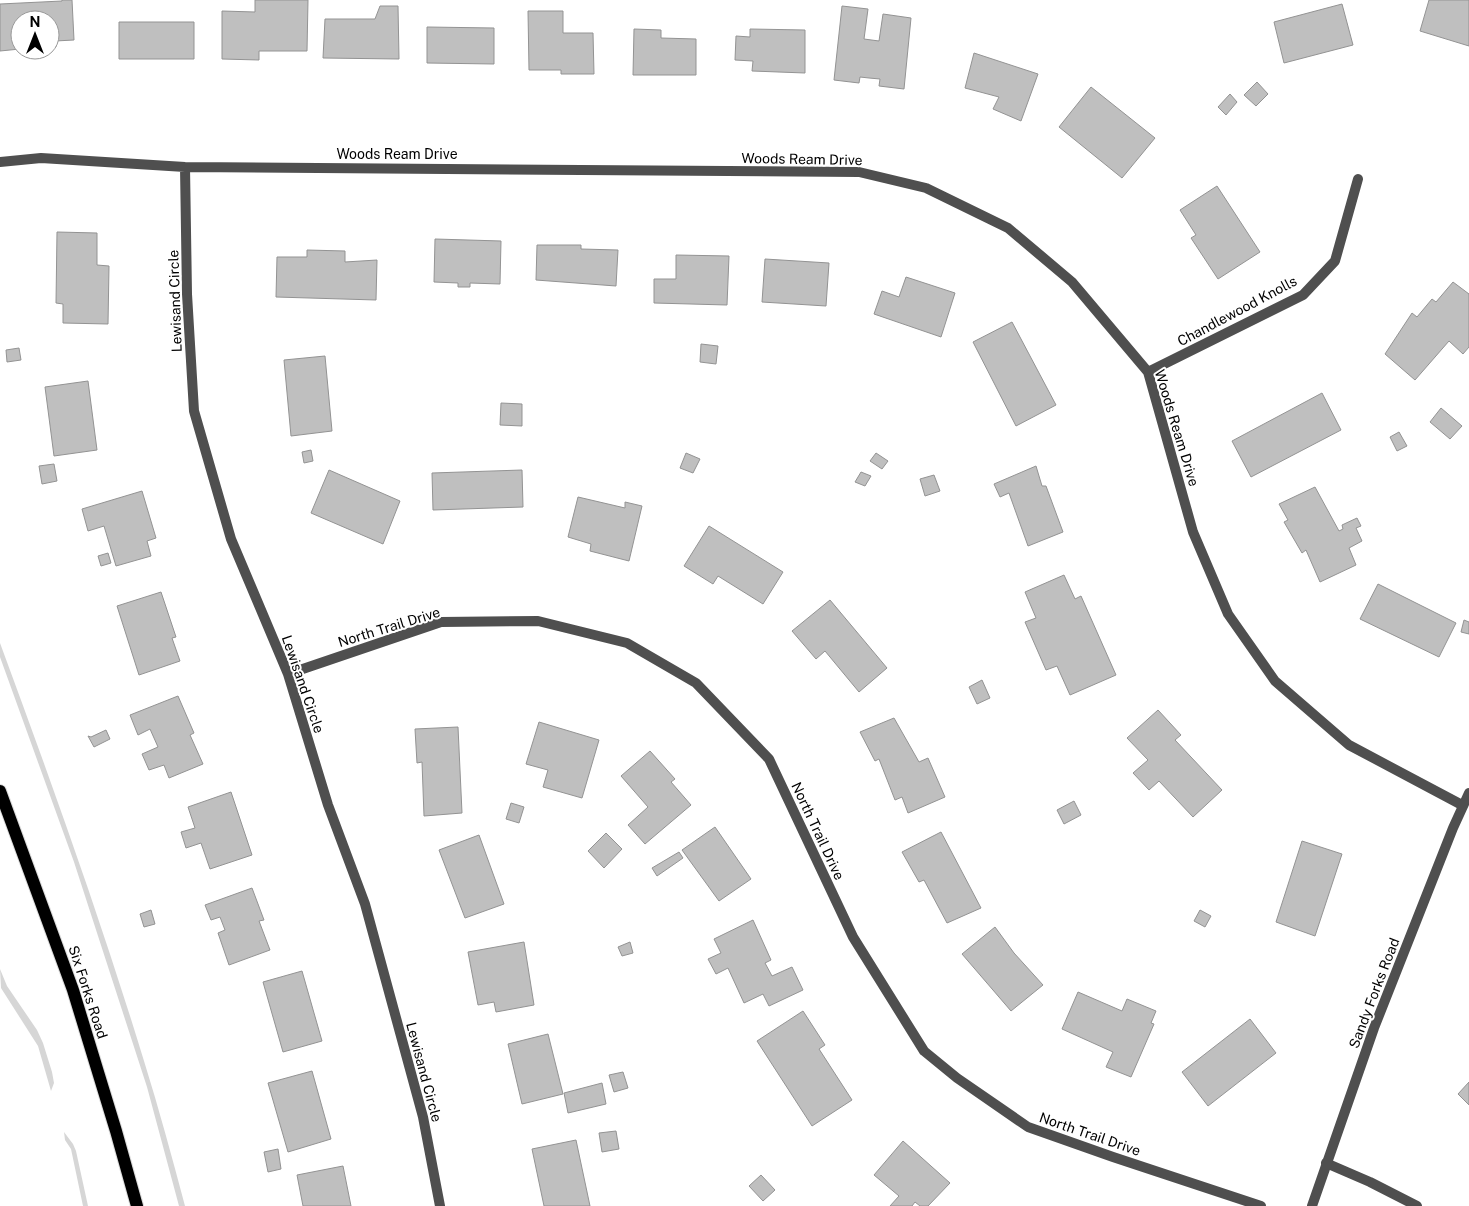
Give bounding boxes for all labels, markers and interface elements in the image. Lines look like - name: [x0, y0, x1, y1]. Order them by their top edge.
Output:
- north arrow: [10, 10, 60, 60]
- text: N: [30, 14, 40, 30]
- street label: Woods Ream Drive: [336, 146, 458, 162]
- street label: Woods Ream Drive: [741, 150, 863, 168]
- street label: Lewisand Circle: [165, 249, 185, 353]
- street label: Chandlewood Knolls: [1175, 273, 1299, 349]
- street label: Woods Ream Drive: [1152, 368, 1202, 488]
- street label: North Trail Drive: [336, 604, 442, 650]
- street label: Lewisand Circle: [279, 633, 327, 735]
- street label: North Trail Drive: [788, 780, 848, 883]
- street label: Sandy Forks Road: [1346, 935, 1402, 1051]
- street label: Six Forks Road: [65, 943, 111, 1041]
- street label: Lewisand Circle: [403, 1020, 445, 1124]
- street label: North Trail Drive: [1037, 1109, 1143, 1159]

